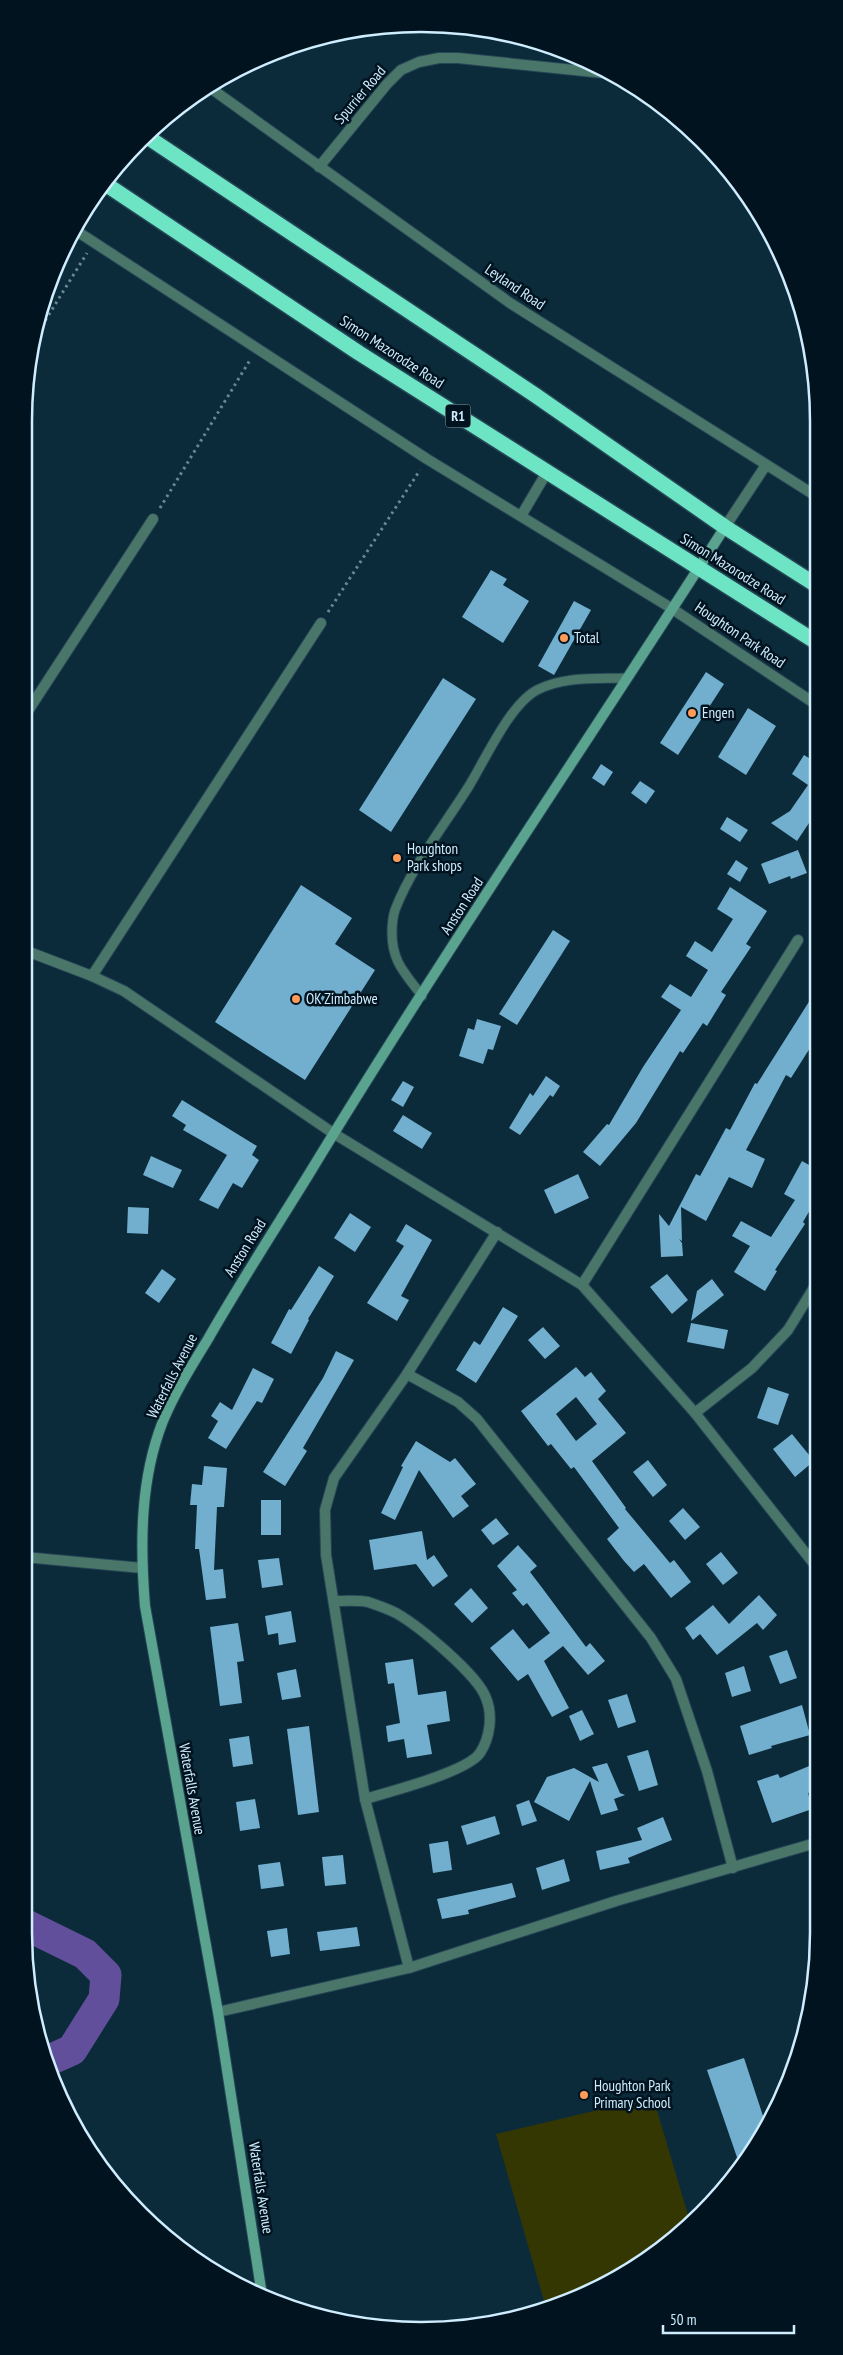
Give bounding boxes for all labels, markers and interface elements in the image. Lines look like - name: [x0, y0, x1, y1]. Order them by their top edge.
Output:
- street label: Spurrier Road: [330, 62, 389, 128]
- street label: Leyland Road: [482, 260, 549, 314]
- street label: Simon Mazorodze Road: [337, 311, 448, 392]
- road number: R1: [446, 404, 470, 428]
- street label: Simon Mazorodze Road: [677, 529, 789, 608]
- street label: Houghton Park Road: [691, 597, 789, 672]
- place label: Total: [574, 628, 600, 647]
- marker: Total: [558, 632, 570, 644]
- place label: Engen: [702, 703, 734, 722]
- marker: Engen: [686, 707, 698, 719]
- place label: Houghton Park shops: [407, 839, 462, 875]
- marker: Houghton Park shops: [391, 852, 403, 864]
- street label: Anston Road: [436, 873, 487, 938]
- place label: OK Zimbabwe: [306, 989, 378, 1008]
- marker: OK Zimbabwe: [290, 993, 302, 1005]
- street label: Anston Road: [219, 1215, 270, 1280]
- street label: Waterfalls Avenue: [142, 1330, 201, 1421]
- street label: Waterfalls Avenue: [175, 1742, 210, 1836]
- place label: Houghton Park Primary School: [594, 2076, 671, 2112]
- marker: Houghton Park Primary School: [578, 2089, 590, 2101]
- street label: Waterfalls Avenue: [245, 2141, 278, 2235]
- scale bar: [663, 2302, 794, 2334]
- text: 50 m: [670, 2310, 696, 2329]

